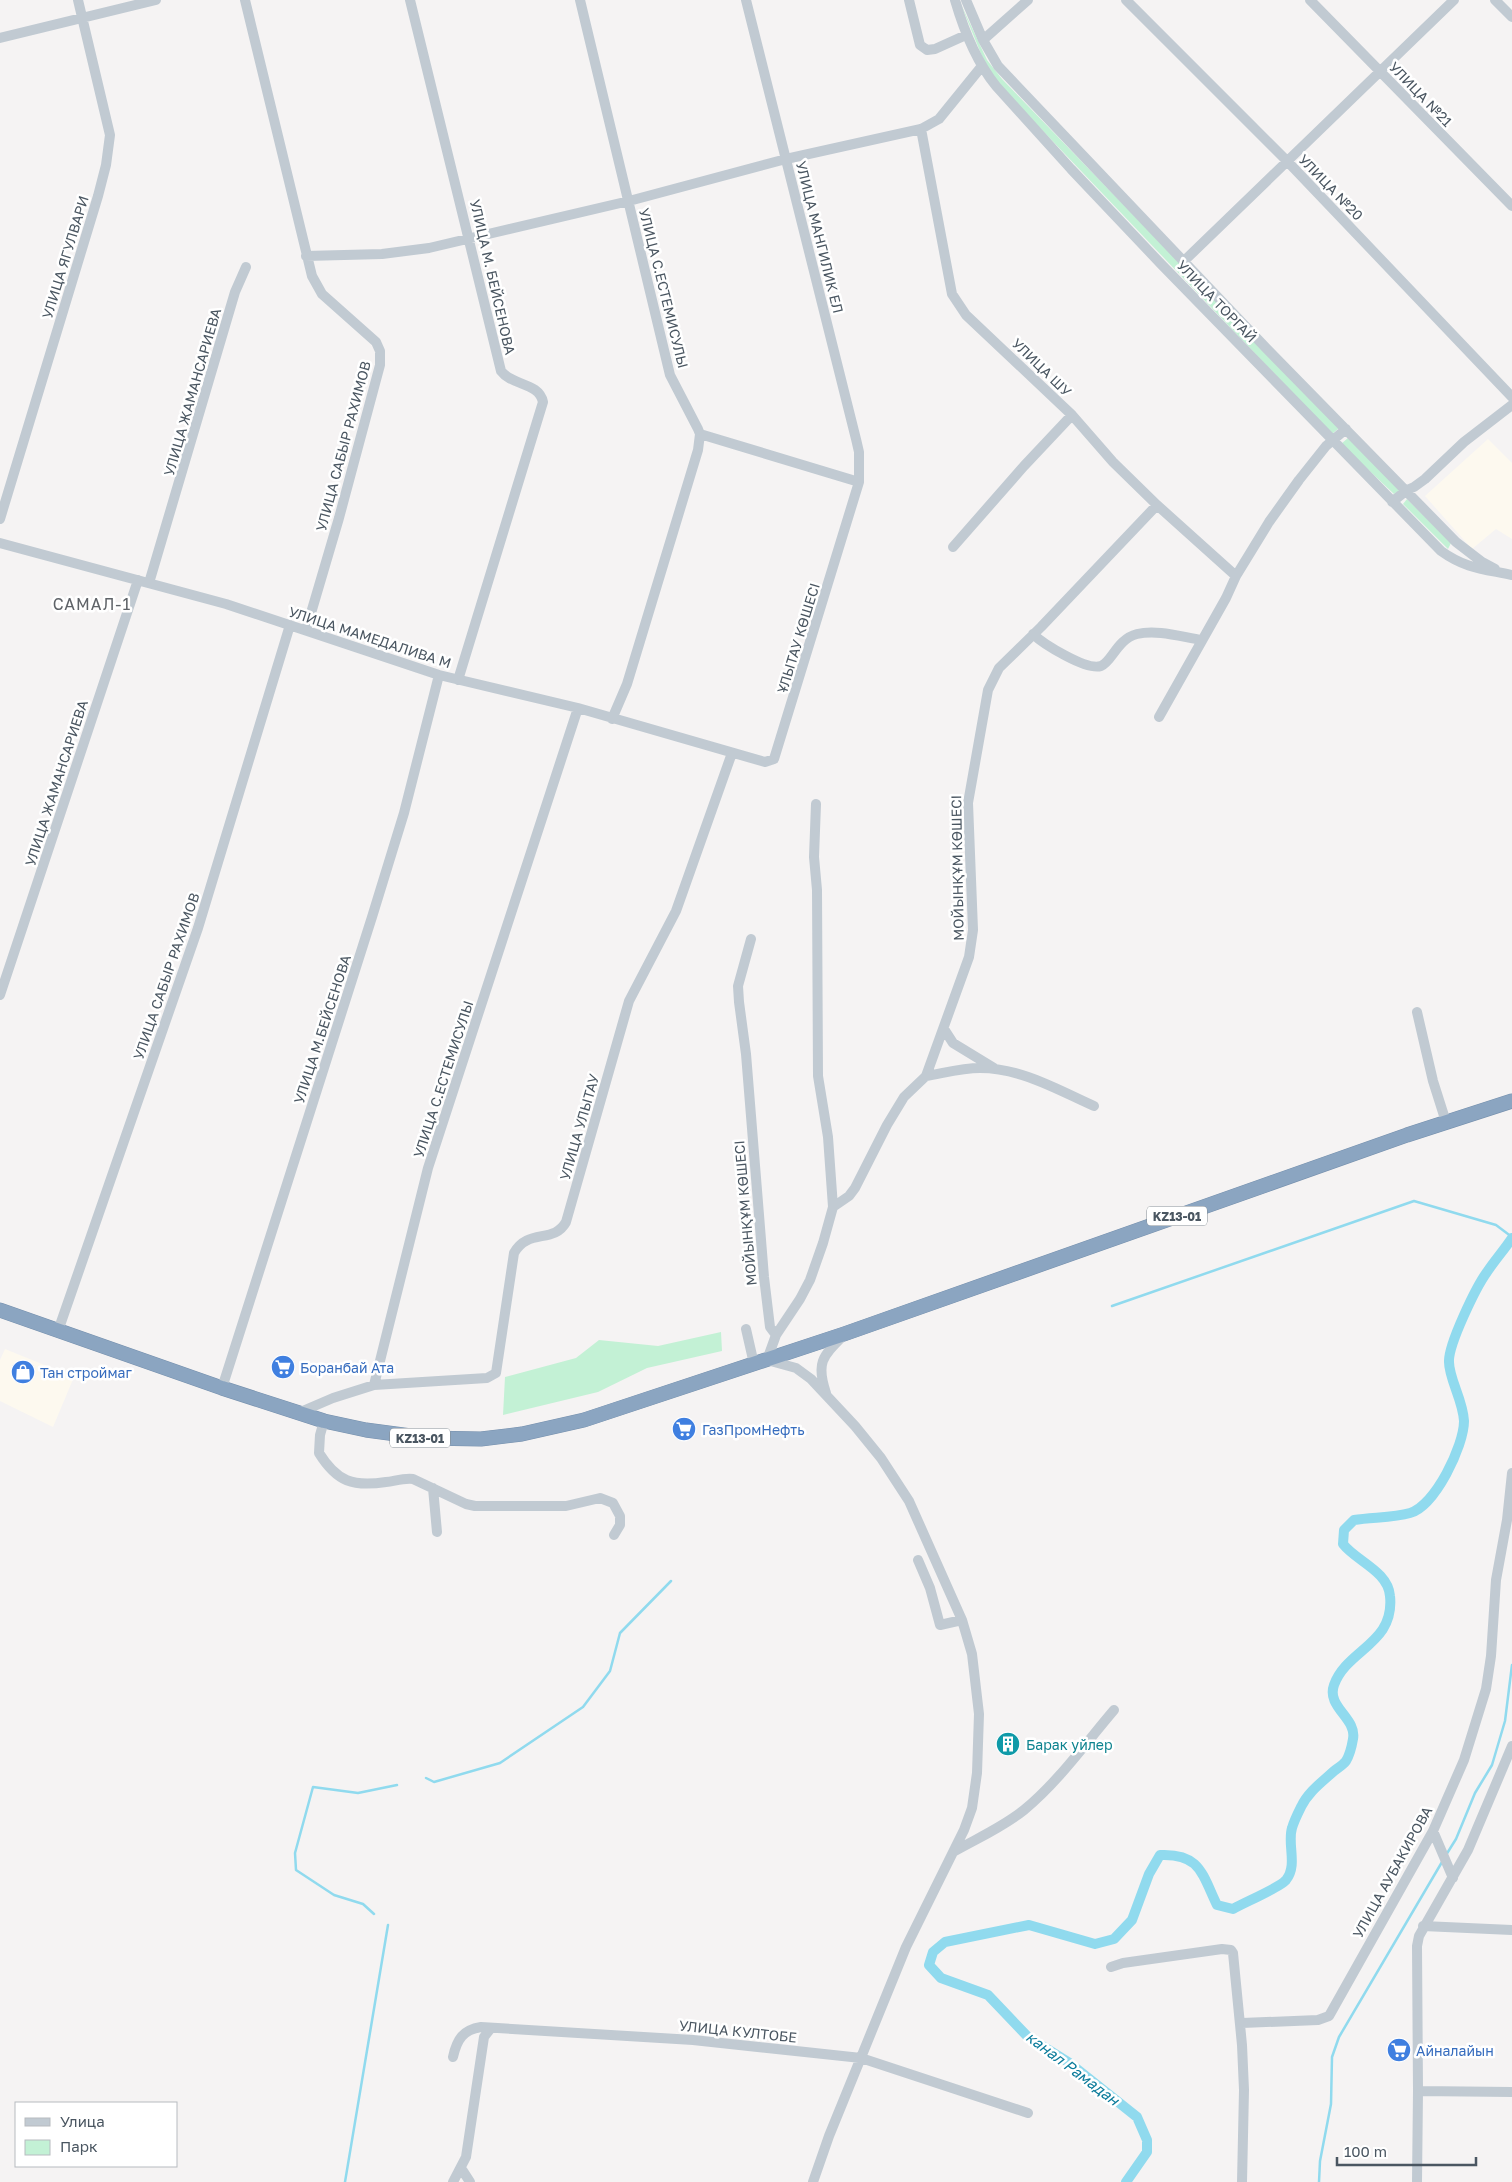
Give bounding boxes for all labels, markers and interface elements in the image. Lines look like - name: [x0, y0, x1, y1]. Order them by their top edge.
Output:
- street label: УЛИЦА №21: [1386, 58, 1456, 130]
- street label: УЛИЦА №20: [1295, 150, 1367, 224]
- street label: УЛИЦА МАНГИЛИК ЕЛ: [793, 159, 847, 315]
- street label: УЛИЦА ЯГУЛВАРИ: [38, 193, 92, 321]
- street label: УЛИЦА М. БЕЙСЕНОВА: [467, 198, 519, 357]
- street label: УЛИЦА С.ЕСТЕМИСУЛЫ: [636, 206, 692, 370]
- street label: УЛИЦА ТОРГАЙ: [1174, 256, 1260, 346]
- street label: УЛИЦА ЖАМАНСАРИЕВА: [160, 306, 224, 478]
- street label: УЛИЦА ШУ: [1009, 334, 1076, 400]
- street label: УЛИЦА САБЫР РАХИМОВ: [312, 359, 374, 533]
- street label: ҰЛЫТАУ КӨШЕСІ: [773, 581, 823, 695]
- district label: САМАЛ-1: [53, 594, 131, 614]
- street label: УЛИЦА МАМЕДАЛИВА М: [286, 603, 454, 671]
- street label: УЛИЦА ЖАМАНСАРИЕВА: [21, 697, 91, 868]
- street label: МОЙЫНҚҰМ КӨШЕСІ: [947, 795, 967, 941]
- street label: УЛИЦА САБЫР РАХИМОВ: [129, 890, 203, 1062]
- street label: УЛИЦА М.БЕЙСЕНОВА: [290, 952, 354, 1106]
- street label: УЛИЦА С.ЕСТЕМИСУЛЫ: [410, 998, 476, 1160]
- street label: УЛИЦА УЛЫТАУ: [556, 1071, 602, 1182]
- street label: МОЙЫНҚҰМ КӨШЕСІ: [730, 1140, 760, 1286]
- road number: KZ13-01: [1147, 1206, 1207, 1226]
- supermarket icon: Боранбай Ата: [270, 1354, 296, 1380]
- shop icon: Тан строймаг: [10, 1359, 36, 1385]
- place label: Боранбай Ата: [300, 1359, 394, 1376]
- place label: Тан строймаг: [40, 1364, 132, 1381]
- supermarket icon: ГазПромНефть: [671, 1416, 697, 1442]
- place label: ГазПромНефть: [702, 1421, 804, 1438]
- road number: KZ13-01: [390, 1429, 450, 1448]
- building icon: Барак уйлер: [995, 1731, 1021, 1757]
- place label: Барак уйлер: [1026, 1736, 1113, 1753]
- street label: УЛИЦА АУБАКИРОВА: [1349, 1803, 1436, 1941]
- street label: УЛИЦА КУЛТОБЕ: [678, 2016, 798, 2046]
- water label: канал Рамадан: [1023, 2027, 1124, 2109]
- supermarket icon: Айналайын: [1386, 2037, 1412, 2063]
- place label: Айналайын: [1416, 2042, 1494, 2059]
- legend: [15, 2102, 178, 2167]
- text: Улица: [60, 2112, 105, 2130]
- scale bar: [1337, 2134, 1476, 2166]
- text: Парк: [60, 2137, 98, 2155]
- text: 100 m: [1344, 2142, 1387, 2160]

